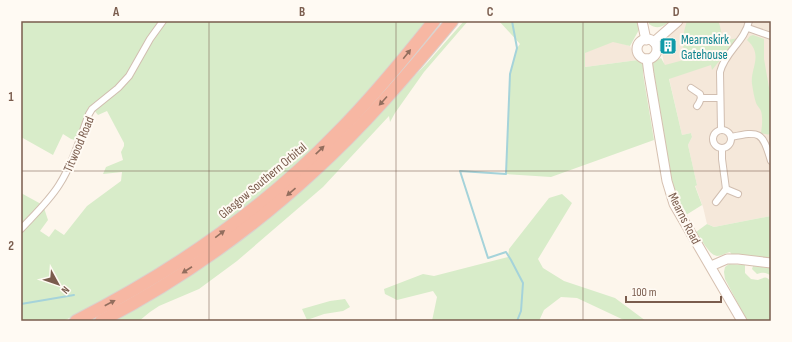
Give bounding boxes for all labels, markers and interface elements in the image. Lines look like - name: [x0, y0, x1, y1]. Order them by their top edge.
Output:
- text: A: [112, 4, 120, 20]
- text: B: [299, 4, 305, 20]
- text: C: [487, 4, 494, 20]
- text: D: [673, 4, 680, 20]
- place label: Mearnskirk Gatehouse: [681, 32, 729, 63]
- building icon: Mearnskirk Gatehouse: [658, 36, 678, 56]
- one-way arrow: [403, 49, 412, 60]
- text: 1: [8, 89, 14, 105]
- one-way arrow: [379, 96, 388, 106]
- street label: Titwood Road: [60, 114, 98, 175]
- street label: Glasgow Southern Orbital: [215, 139, 310, 222]
- one-way arrow: [315, 145, 325, 155]
- one-way arrow: [286, 187, 295, 196]
- street label: Mearns Road: [664, 190, 704, 247]
- one-way arrow: [215, 230, 226, 238]
- text: 2: [8, 238, 14, 254]
- north arrow: [38, 264, 78, 304]
- one-way arrow: [181, 267, 193, 274]
- scale bar: [626, 278, 721, 304]
- text: N: [58, 284, 72, 297]
- text: 100 m: [632, 285, 657, 300]
- one-way arrow: [105, 300, 116, 307]

